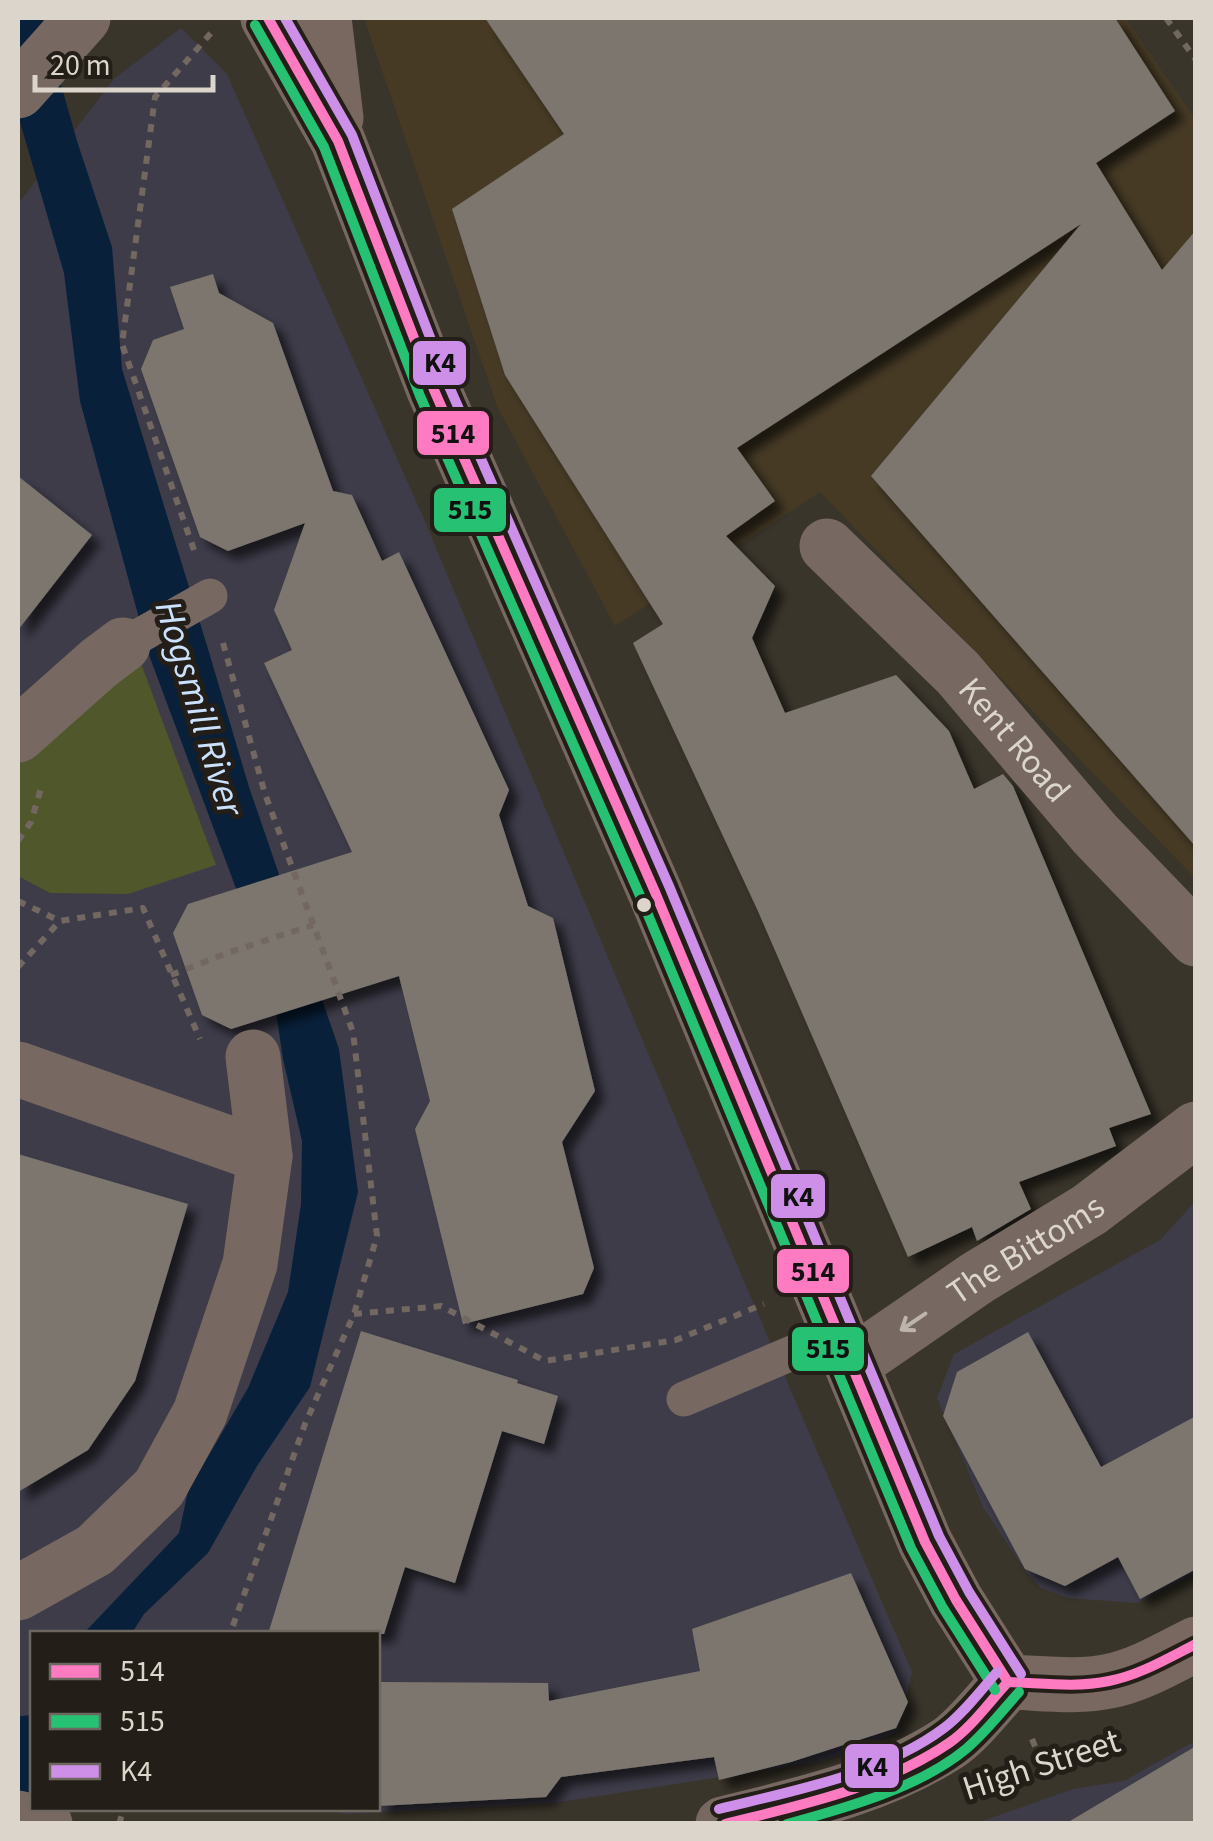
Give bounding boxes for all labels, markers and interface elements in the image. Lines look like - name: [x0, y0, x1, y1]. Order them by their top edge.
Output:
- scale bar: [35, 30, 212, 92]
- text: 20 m: [50, 44, 111, 87]
- line badge: K4: [411, 339, 468, 387]
- text: K4: [424, 343, 456, 383]
- line badge: 514: [415, 409, 491, 457]
- text: 514: [431, 414, 475, 454]
- line badge: 515: [432, 486, 508, 534]
- text: 515: [448, 490, 492, 530]
- water label: Hogsmill River: [141, 594, 258, 825]
- street label: Kent Road: [946, 667, 1082, 814]
- unlabelled marker: [634, 895, 654, 915]
- line badge: K4: [769, 1172, 827, 1220]
- text: K4: [782, 1177, 814, 1217]
- street label: The Bittoms: [937, 1183, 1115, 1318]
- line badge: 514: [775, 1247, 851, 1295]
- text: 514: [791, 1252, 835, 1292]
- one-way arrow: [899, 1311, 927, 1332]
- line badge: 515: [790, 1325, 866, 1373]
- text: 515: [806, 1329, 850, 1369]
- legend: [30, 1631, 380, 1811]
- text: 514: [120, 1650, 165, 1693]
- text: 515: [120, 1700, 165, 1743]
- street label: High Street: [956, 1716, 1127, 1814]
- line badge: K4: [843, 1742, 901, 1790]
- text: K4: [856, 1747, 888, 1787]
- text: K4: [120, 1750, 152, 1793]

